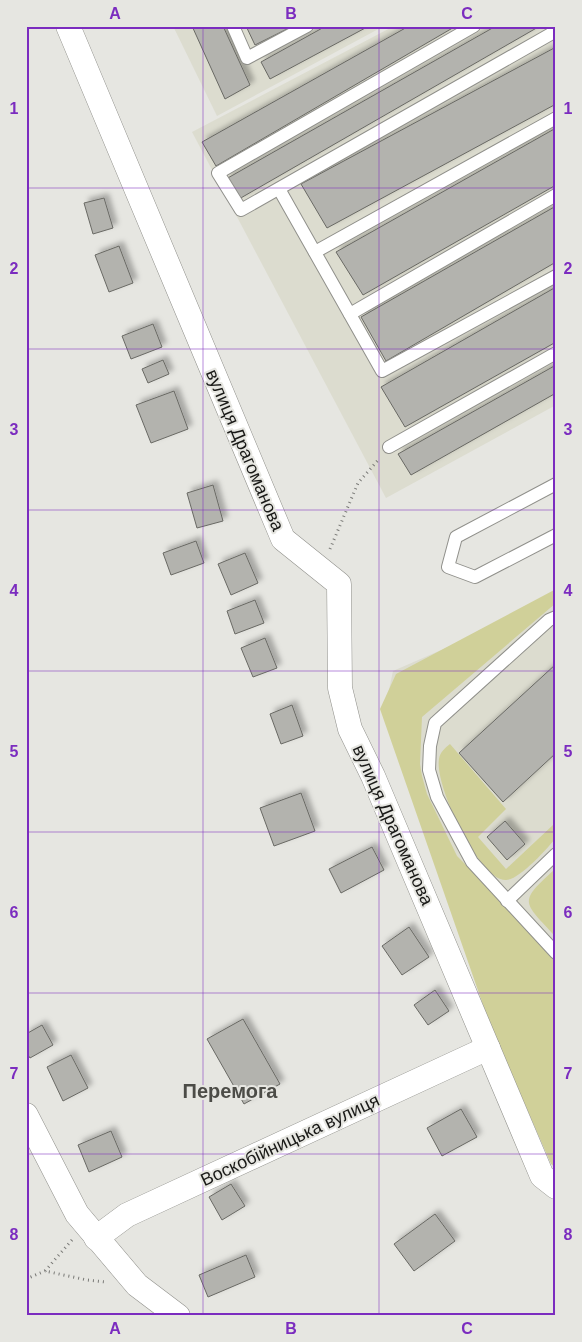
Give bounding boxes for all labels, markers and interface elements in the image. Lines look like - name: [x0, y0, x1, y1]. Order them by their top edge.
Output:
- text: A: [109, 5, 121, 22]
- text: B: [285, 5, 297, 22]
- text: C: [461, 5, 473, 22]
- text: 1: [10, 100, 19, 117]
- text: 1: [564, 100, 573, 117]
- text: 2: [10, 260, 19, 277]
- text: 2: [564, 260, 573, 277]
- street label: вулиця Драгоманова: [202, 366, 288, 535]
- text: 3: [10, 421, 19, 438]
- text: 3: [564, 421, 573, 438]
- text: 4: [10, 582, 19, 599]
- text: 4: [564, 582, 573, 599]
- street label: вулиця Драгоманова: [349, 742, 438, 909]
- text: 5: [10, 743, 19, 760]
- text: 5: [564, 743, 573, 760]
- text: 6: [10, 904, 19, 921]
- text: 6: [564, 904, 573, 921]
- text: 7: [10, 1065, 19, 1082]
- text: 7: [564, 1065, 573, 1082]
- district label: Перемога: [183, 1080, 278, 1102]
- street label: Воскобійницька вулиця: [197, 1090, 383, 1190]
- text: 8: [10, 1226, 19, 1243]
- text: 8: [564, 1226, 573, 1243]
- text: A: [109, 1320, 121, 1337]
- text: B: [285, 1320, 297, 1337]
- text: C: [461, 1320, 473, 1337]

